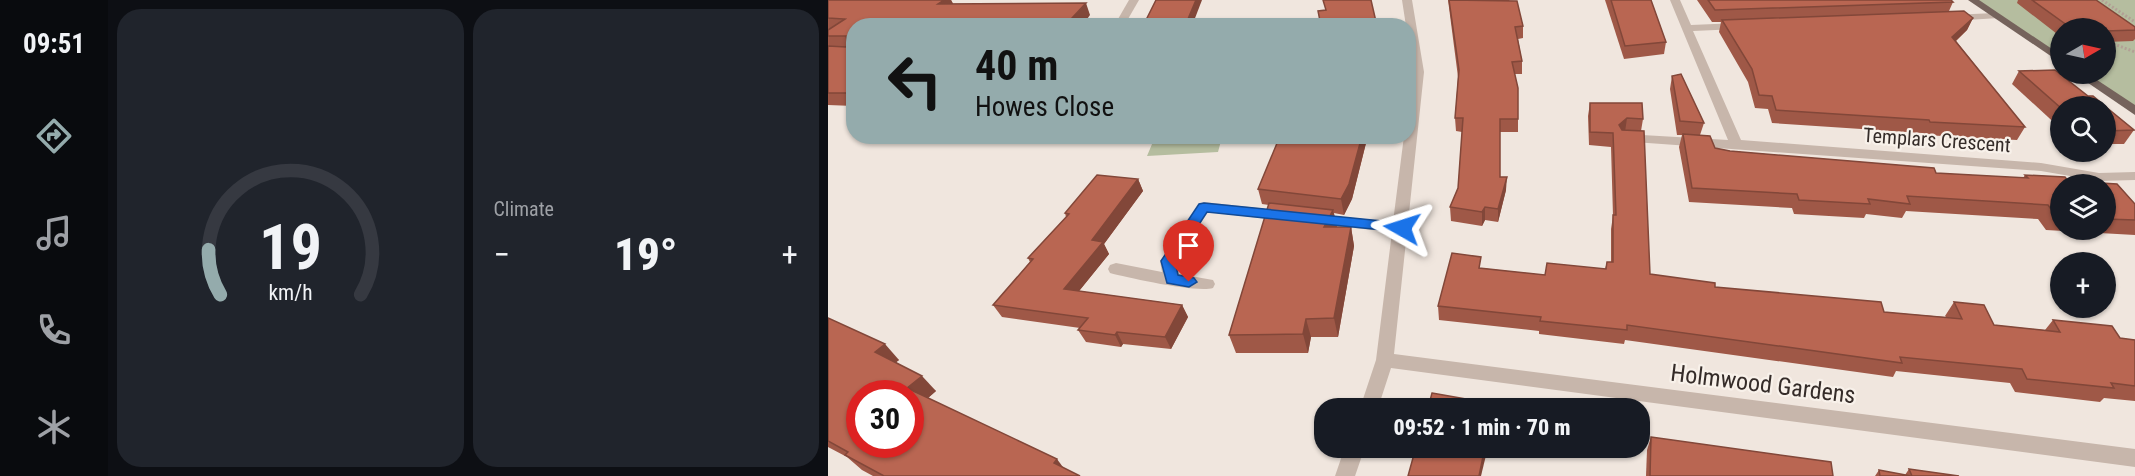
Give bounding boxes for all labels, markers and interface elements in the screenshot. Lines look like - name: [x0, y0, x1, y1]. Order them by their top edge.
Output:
- north arrow: [2050, 18, 2116, 84]
- map controls: [2050, 18, 2116, 318]
- text: 09:51: [23, 28, 85, 60]
- text: 40 m: [975, 41, 1058, 90]
- icon: left: [876, 42, 954, 120]
- text: Howes Close: [975, 91, 1114, 123]
- button: search: [2050, 96, 2116, 162]
- icon: directions: [33, 115, 75, 157]
- street label: Templars Crescent: [1862, 123, 2012, 157]
- button: layers: [2050, 174, 2116, 240]
- position arrow: [1370, 196, 1434, 260]
- text: Climate: [494, 197, 554, 221]
- text: 19: [259, 211, 322, 284]
- icon: music: [33, 212, 75, 254]
- pin: [1163, 220, 1214, 282]
- text: 19°: [614, 228, 678, 281]
- icon: arrive: [1172, 229, 1205, 262]
- text: −: [494, 235, 510, 274]
- text: +: [782, 235, 798, 274]
- button: +: [2050, 252, 2116, 318]
- text: km/h: [268, 280, 312, 305]
- icon: phone: [33, 309, 75, 351]
- street label: Holmwood Gardens: [1669, 359, 1857, 409]
- speed limit sign: 30: [846, 380, 924, 458]
- icon: climate: [33, 406, 75, 448]
- text: 09:52 · 1 min · 70 m: [1394, 415, 1570, 440]

